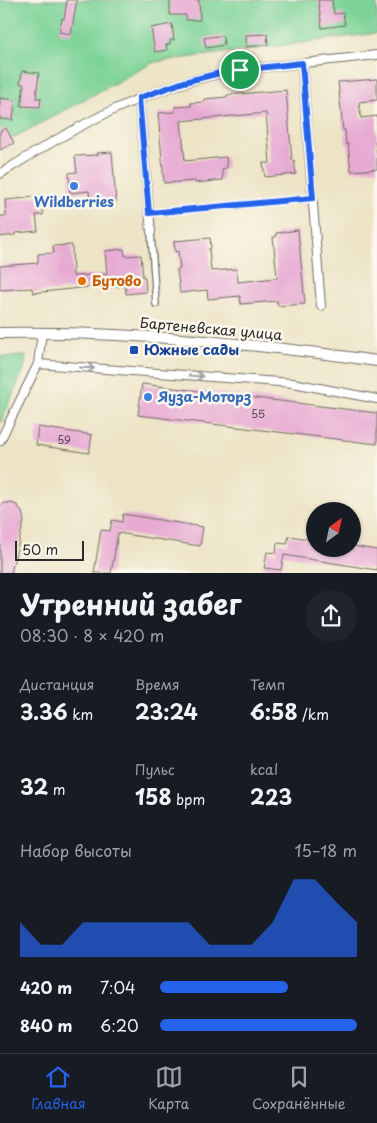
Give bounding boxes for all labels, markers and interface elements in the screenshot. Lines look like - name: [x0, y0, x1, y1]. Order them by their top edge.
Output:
- pin: [219, 49, 261, 91]
- icon: arrive: [226, 56, 254, 84]
- marker: Wildberries: [68, 180, 80, 192]
- place label: Wildberries: [34, 191, 114, 212]
- place label: Бутово: [92, 270, 141, 291]
- marker: Бутово: [76, 275, 88, 287]
- street label: Бартеневская улица: [139, 312, 283, 345]
- place label: Южные сады: [144, 339, 239, 360]
- marker: Южные сады: [128, 344, 140, 356]
- one-way arrow: [79, 363, 95, 372]
- one-way arrow: [188, 371, 204, 380]
- place label: Яуза-Моторз: [157, 386, 251, 407]
- marker: Яуза-Моторз: [142, 391, 154, 403]
- house number: 55: [251, 405, 265, 422]
- house number: 59: [57, 431, 71, 448]
- north arrow: [306, 502, 361, 558]
- map controls: [306, 502, 361, 557]
- scale bar: [15, 538, 84, 561]
- text: 50 m: [22, 539, 58, 560]
- text: Утренний забег: [20, 582, 241, 625]
- button: share: [305, 590, 357, 642]
- text: 08:30 · 8 × 420 m: [20, 623, 164, 647]
- text: Дистанция: [20, 674, 94, 695]
- text: Время: [135, 674, 180, 695]
- text: Темп: [250, 674, 285, 695]
- text: 3.36: [20, 695, 68, 727]
- text: 23:24: [135, 695, 198, 727]
- text: 6:58: [250, 695, 298, 727]
- text: km: [68, 704, 93, 725]
- text: /km: [298, 704, 329, 725]
- text: Пульс: [135, 759, 175, 780]
- text: kcal: [250, 759, 278, 780]
- text: 32: [20, 770, 48, 802]
- text: m: [48, 779, 65, 800]
- text: 158: [135, 780, 172, 812]
- text: 223: [250, 780, 292, 812]
- text: bpm: [172, 789, 205, 810]
- text: Набор высоты: [20, 838, 132, 862]
- text: 15–18 m: [294, 838, 357, 862]
- text: 420 m: [20, 975, 72, 999]
- text: 7:04: [100, 975, 136, 999]
- text: 840 m: [20, 1013, 73, 1037]
- text: 6:20: [100, 1013, 139, 1037]
- tab: Главная: [31, 1063, 86, 1114]
- tab: Карта: [148, 1063, 189, 1114]
- tab: Сохранённые: [252, 1063, 346, 1114]

